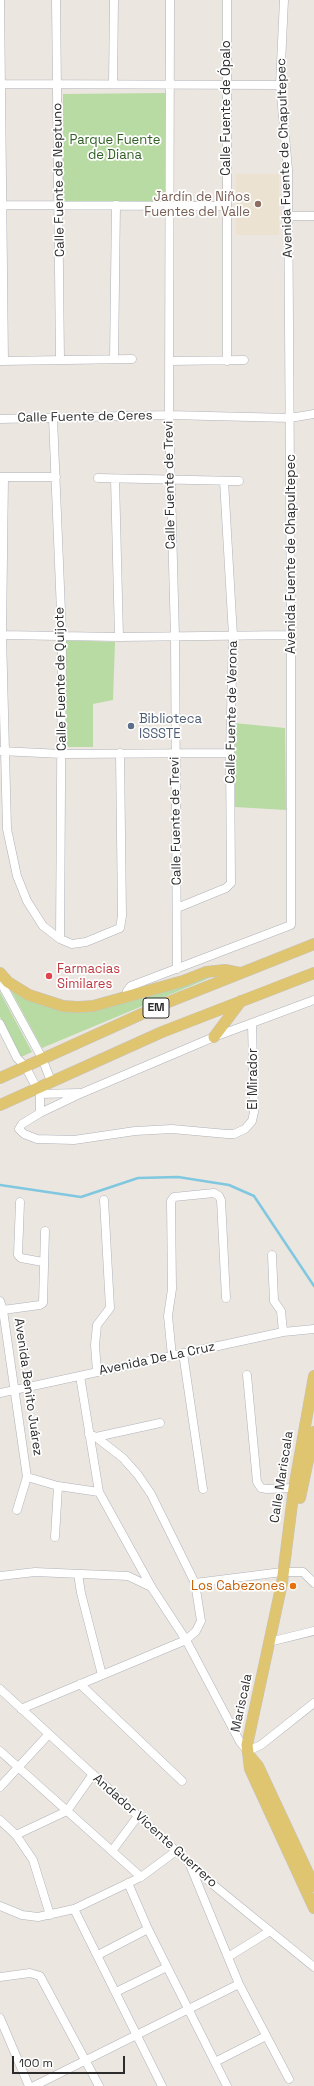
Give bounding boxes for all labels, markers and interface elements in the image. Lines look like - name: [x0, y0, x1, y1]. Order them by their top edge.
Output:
- street label: Calle Fuente de Ópalo: [218, 40, 234, 176]
- street label: Avenida Fuente de Chapultepec: [274, 58, 296, 258]
- street label: Calle Fuente de Neptuno: [50, 103, 68, 257]
- park label: Parque Fuente de Diana: [69, 132, 161, 163]
- place label: Jardín de Niños Fuentes del Valle: [144, 189, 250, 220]
- marker: Jardín de Niños Fuentes del Valle: [253, 199, 263, 209]
- street label: Calle Fuente de Ceres: [17, 408, 153, 426]
- street label: Calle Fuente de Trevi: [161, 420, 179, 550]
- street label: Avenida Fuente de Chapultepec: [283, 454, 299, 654]
- street label: Calle Fuente de Quijote: [52, 607, 70, 751]
- street label: Calle Fuente de Verona: [223, 640, 241, 784]
- place label: Biblioteca ISSSTE: [139, 711, 202, 742]
- marker: Biblioteca ISSSTE: [126, 721, 136, 731]
- street label: Calle Fuente de Trevi: [167, 756, 185, 886]
- place label: Farmacias Similares: [57, 961, 120, 992]
- marker: Farmacias Similares: [44, 971, 54, 981]
- road number: EM: [143, 998, 169, 1018]
- street label: El Mirador: [245, 1048, 261, 1110]
- street label: Avenida Benito Juárez: [11, 1317, 45, 1457]
- street label: Avenida De La Cruz: [98, 1339, 216, 1379]
- street label: Calle Mariscala: [267, 1430, 297, 1524]
- place label: Los Cabezones: [191, 1578, 285, 1594]
- marker: Los Cabezones: [288, 1581, 298, 1591]
- street label: Mariscala: [228, 1672, 256, 1734]
- street label: Andador Vicente Guerrero: [90, 1771, 220, 1891]
- scale bar: [14, 2048, 127, 2074]
- text: 100 m: [19, 2055, 53, 2071]

